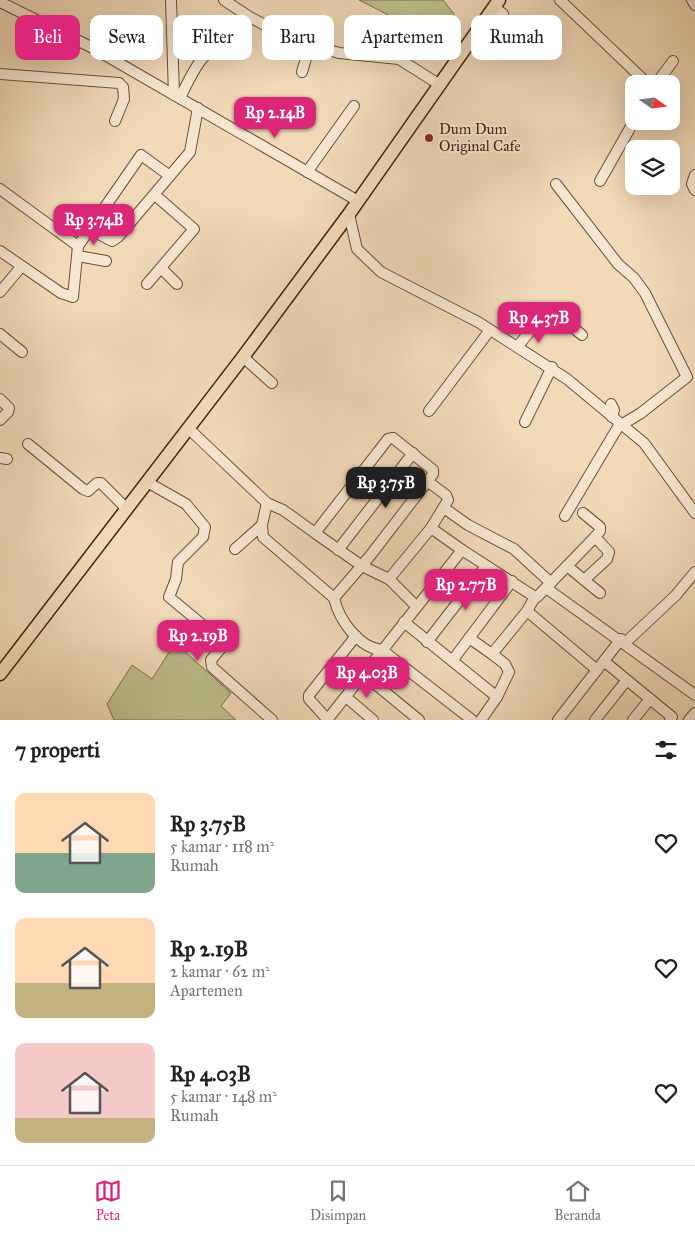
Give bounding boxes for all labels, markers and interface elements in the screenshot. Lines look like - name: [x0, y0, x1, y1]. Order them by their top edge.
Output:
- chip: Beli: [15, 15, 80, 60]
- chip: Sewa: [90, 15, 163, 60]
- chip: Filter: [173, 15, 252, 60]
- chip: Baru: [262, 15, 334, 60]
- chip: Apartemen: [344, 15, 461, 60]
- chip: Rumah: [471, 15, 562, 60]
- north arrow: [625, 75, 680, 130]
- map controls: [625, 75, 680, 195]
- pin: Rp 2.14B: [223, 96, 327, 139]
- text: Rp 2.14B: [245, 103, 305, 122]
- place label: Dum Dum Original Cafe: [439, 120, 521, 155]
- marker: Dum Dum Original Cafe: [423, 132, 435, 144]
- button: layers: [625, 140, 680, 195]
- pin: Rp 3.74B: [42, 204, 146, 246]
- text: Rp 3.74B: [64, 210, 124, 229]
- pin: Rp 4.37B: [487, 302, 591, 344]
- text: Rp 4.37B: [509, 308, 569, 327]
- pin: Rp 3.75B: [334, 466, 438, 509]
- text: Rp 3.75B: [357, 473, 415, 492]
- pin: Rp 2.77B: [414, 568, 518, 611]
- text: Rp 2.77B: [436, 575, 496, 594]
- pin: Rp 2.19B: [146, 620, 250, 662]
- text: Rp 2.19B: [168, 626, 228, 645]
- pin: Rp 4.03B: [315, 656, 419, 699]
- text: Rp 4.03B: [336, 663, 398, 682]
- icon: filters: [652, 736, 680, 764]
- text: 7 properti: [15, 737, 100, 763]
- text: Rp 3.75B: [170, 811, 246, 837]
- icon: home: [55, 813, 115, 873]
- icon: heart: [652, 829, 680, 857]
- text: 5 kamar · 118 m²: [170, 837, 274, 856]
- text: Rumah: [170, 856, 219, 875]
- text: Rp 2.19B: [170, 936, 248, 962]
- icon: home: [55, 938, 115, 998]
- icon: heart: [652, 954, 680, 982]
- text: 2 kamar · 62 m²: [170, 962, 270, 981]
- text: Apartemen: [170, 981, 243, 1000]
- text: Rp 4.03B: [170, 1061, 251, 1087]
- icon: home: [55, 1063, 115, 1123]
- icon: heart: [652, 1079, 680, 1107]
- text: 5 kamar · 148 m²: [170, 1087, 277, 1106]
- text: Rumah: [170, 1106, 219, 1125]
- tab: Peta: [94, 1177, 122, 1224]
- tab: Disimpan: [310, 1177, 366, 1224]
- tab: Beranda: [554, 1177, 601, 1224]

